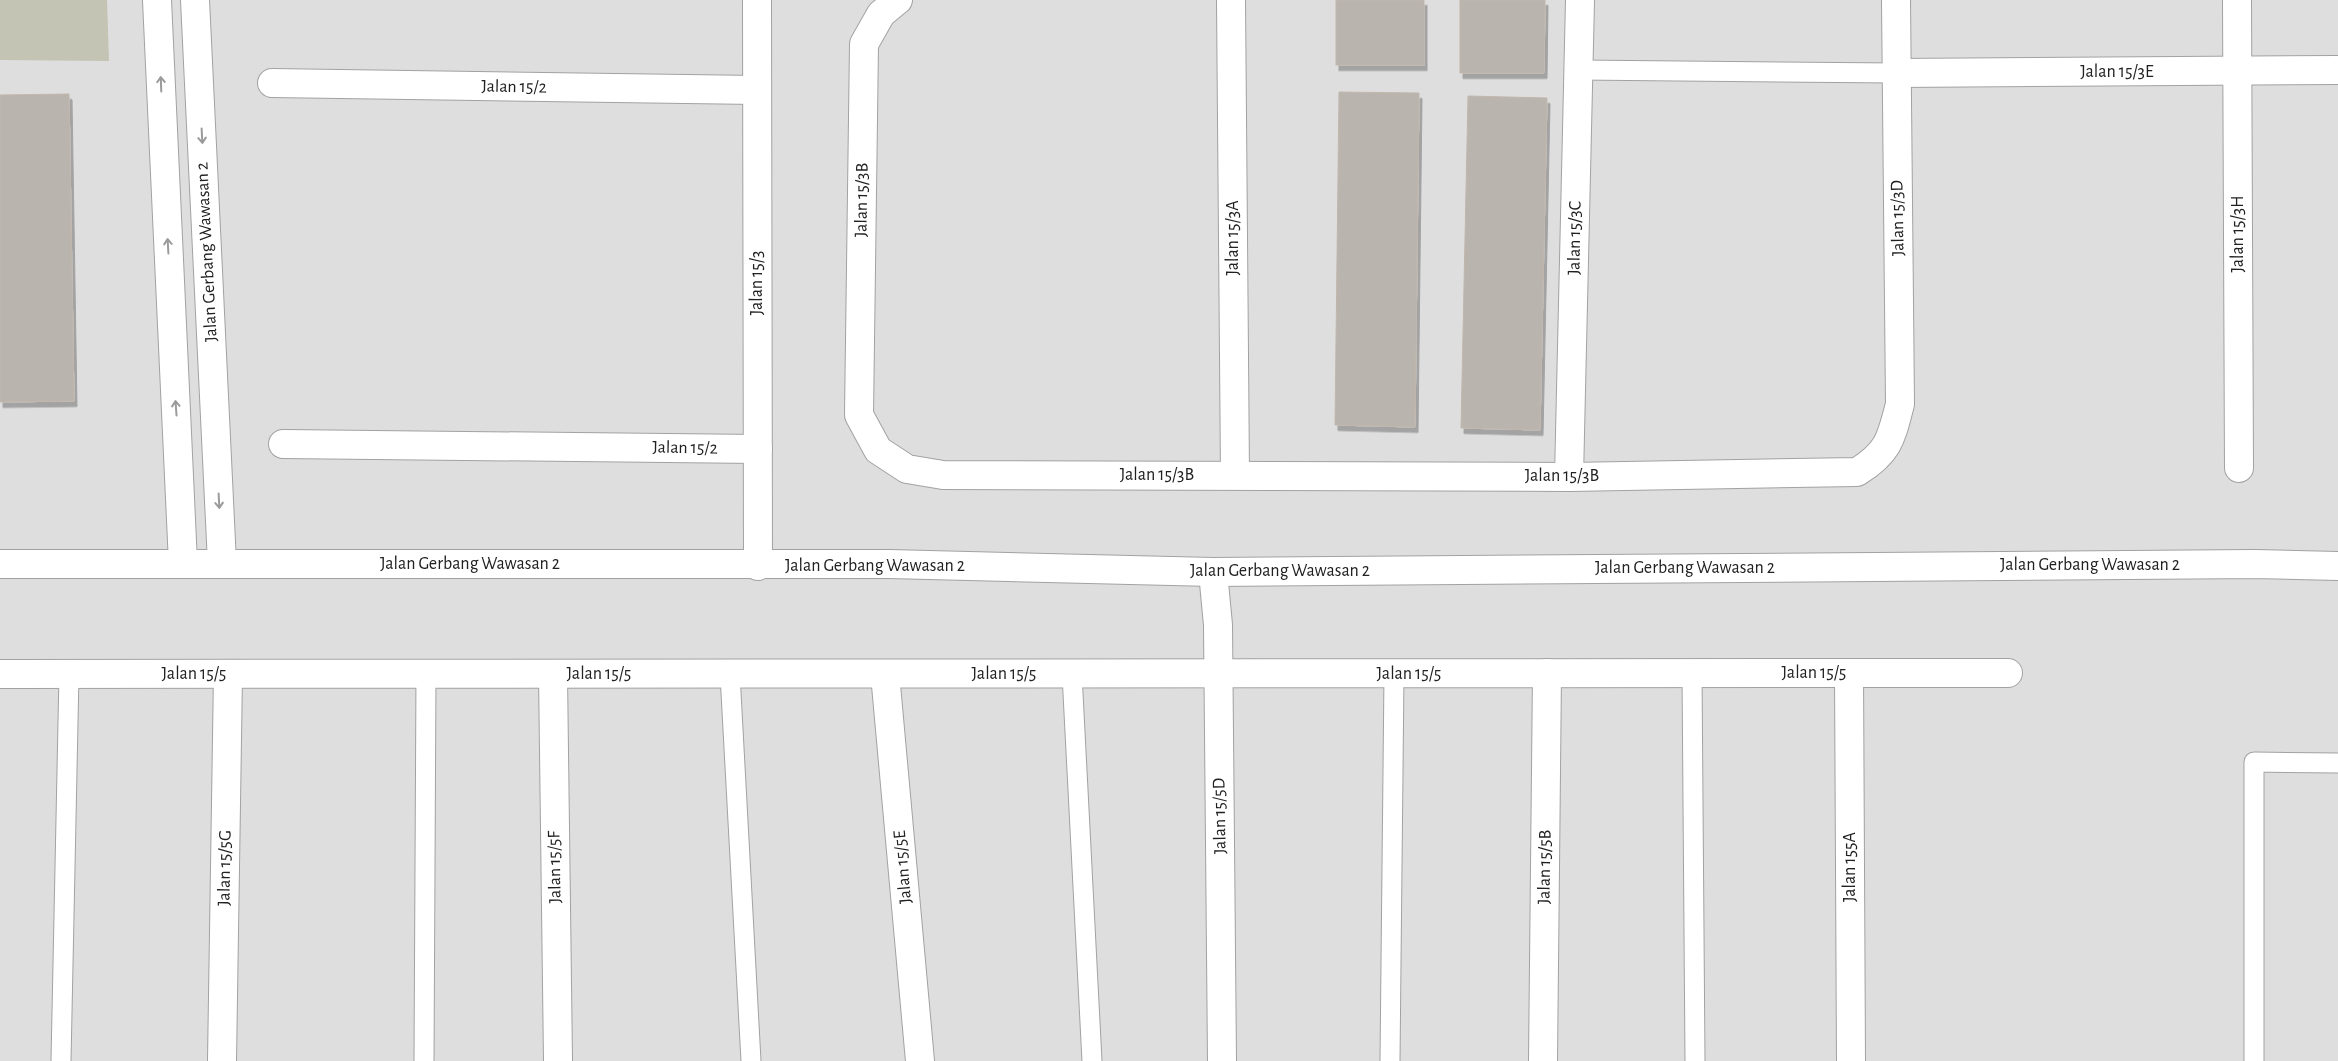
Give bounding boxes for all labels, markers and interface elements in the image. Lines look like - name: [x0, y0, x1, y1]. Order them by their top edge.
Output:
- street label: Jalan 15/3E: [2080, 63, 2154, 81]
- one-way arrow: [157, 76, 166, 92]
- street label: Jalan 15/2: [481, 77, 547, 97]
- one-way arrow: [197, 128, 206, 144]
- street label: Jalan Gerbang Wawasan 2: [193, 162, 221, 342]
- street label: Jalan 15/3B: [852, 163, 872, 237]
- street label: Jalan 15/3D: [1888, 180, 1908, 256]
- street label: Jalan 15/3H: [2229, 196, 2247, 273]
- street label: Jalan 15/3A: [1224, 200, 1242, 276]
- street label: Jalan 15/3C: [1565, 201, 1585, 275]
- one-way arrow: [163, 238, 172, 254]
- street label: Jalan 15/3: [748, 251, 766, 315]
- one-way arrow: [172, 401, 181, 417]
- street label: Jalan 15/2: [652, 438, 718, 458]
- street label: Jalan 15/3B: [1120, 466, 1194, 484]
- street label: Jalan 15/3B: [1525, 467, 1599, 485]
- one-way arrow: [214, 493, 223, 509]
- street label: Jalan Gerbang Wawasan 2: [380, 555, 560, 573]
- street label: Jalan Gerbang Wawasan 2: [2000, 556, 2180, 574]
- street label: Jalan Gerbang Wawasan 2: [785, 557, 965, 575]
- street label: Jalan Gerbang Wawasan 2: [1595, 559, 1775, 577]
- street label: Jalan Gerbang Wawasan 2: [1190, 562, 1370, 580]
- street label: Jalan 15/5: [1782, 664, 1846, 682]
- street label: Jalan 15/5: [162, 665, 226, 683]
- street label: Jalan 15/5: [567, 665, 631, 683]
- street label: Jalan 15/5: [972, 665, 1036, 683]
- street label: Jalan 15/5: [1377, 665, 1441, 683]
- street label: Jalan 15/5D: [1210, 778, 1230, 854]
- street label: Jalan 15/5E: [891, 829, 915, 904]
- street label: Jalan 15/5G: [215, 830, 235, 906]
- street label: Jalan 15/5F: [545, 830, 565, 903]
- street label: Jalan 15/5B: [1535, 830, 1555, 904]
- street label: Jalan 155A: [1841, 831, 1859, 902]

